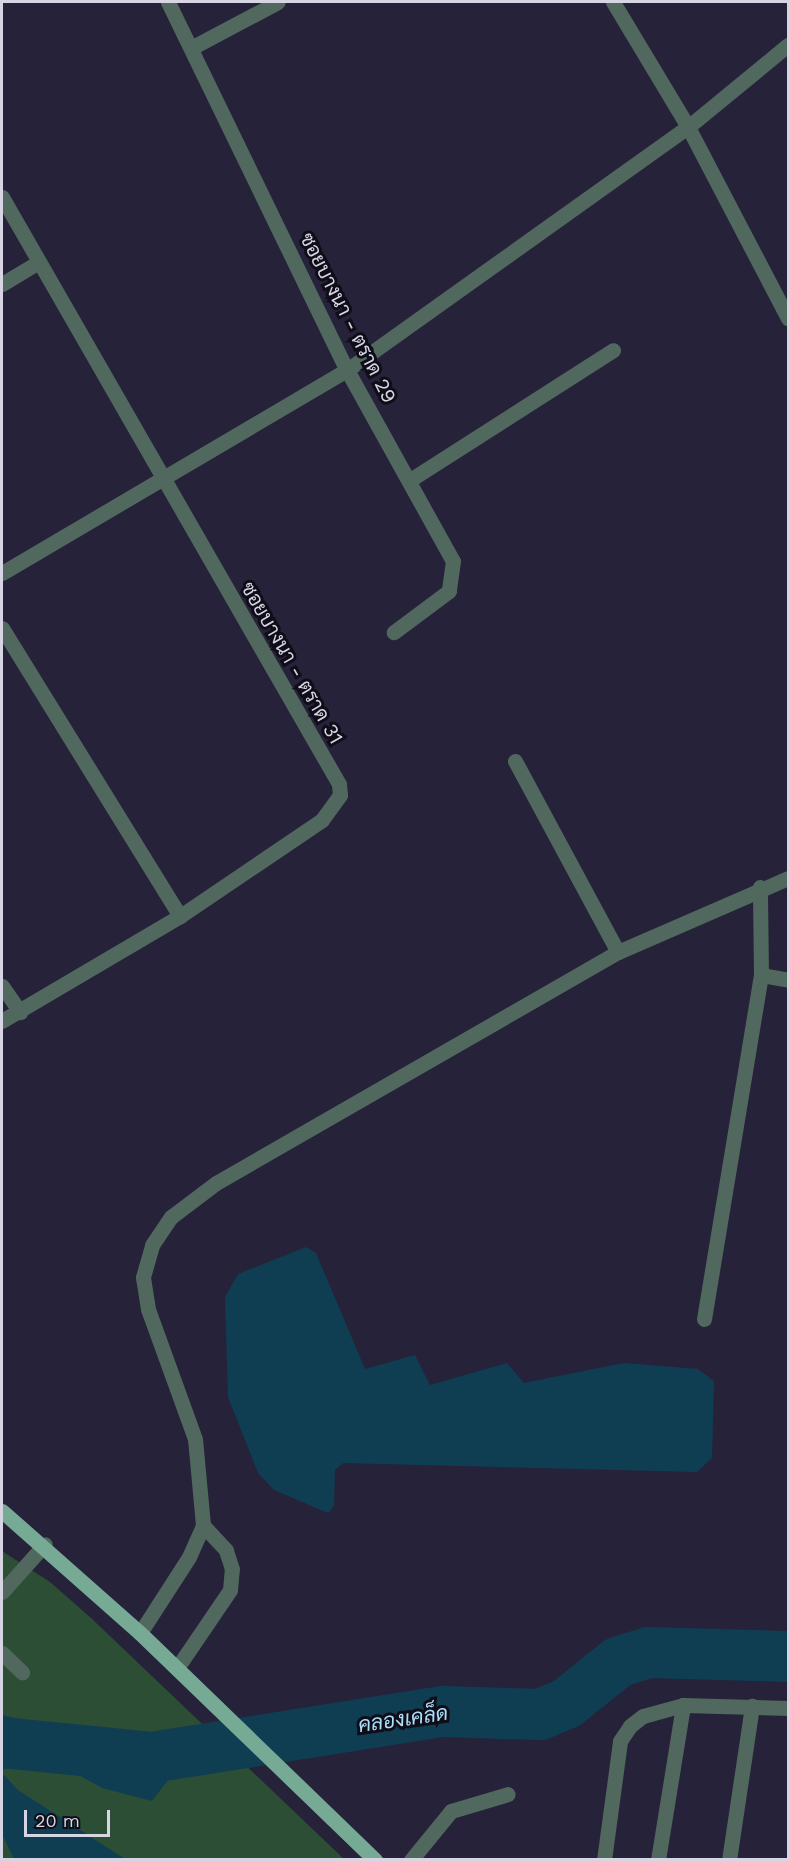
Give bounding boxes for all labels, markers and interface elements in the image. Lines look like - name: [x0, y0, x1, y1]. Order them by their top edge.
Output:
- street label: ซอยบางนา - ตราด 29: [295, 229, 401, 407]
- street label: ซอยบางนา - ตราด 31: [236, 578, 348, 748]
- water label: คลองเคล็ด: [356, 1700, 450, 1738]
- scale bar: [27, 1798, 112, 1836]
- text: 20 m: [35, 1810, 80, 1831]

